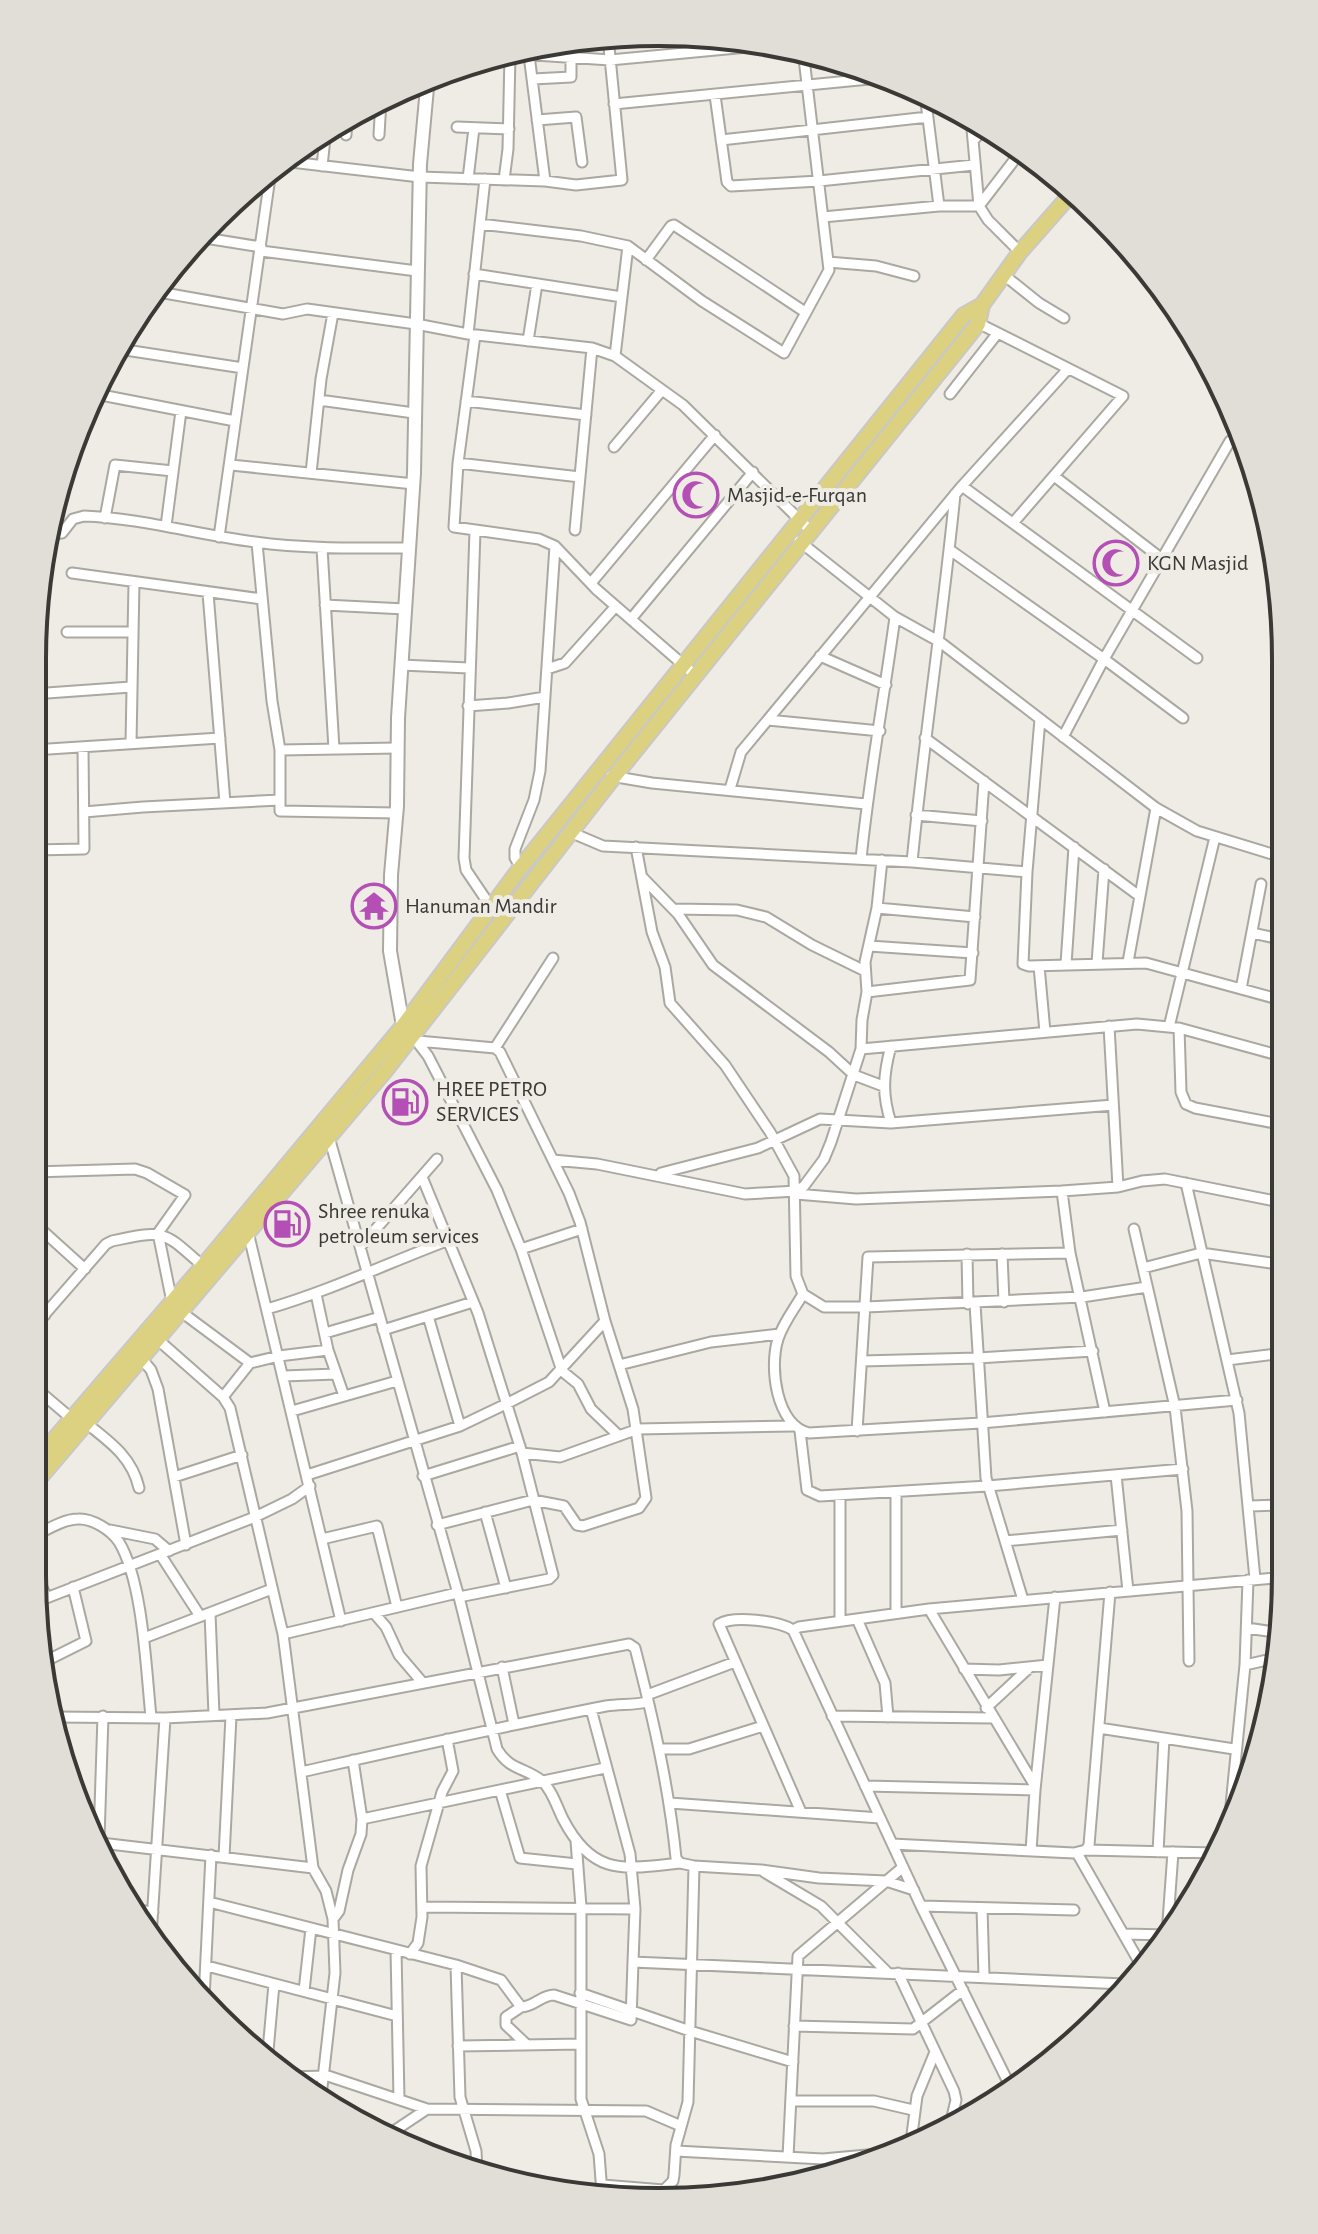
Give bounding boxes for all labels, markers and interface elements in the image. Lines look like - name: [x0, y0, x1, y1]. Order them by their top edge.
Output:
- mosque icon: Masjid-e-Furqan: [672, 471, 720, 519]
- place label: Masjid-e-Furqan: [727, 484, 867, 506]
- mosque icon: KGN Masjid: [1092, 539, 1140, 587]
- place label: KGN Masjid: [1147, 552, 1248, 574]
- temple icon: Hanuman Mandir: [350, 882, 398, 930]
- place label: Hanuman Mandir: [405, 895, 557, 917]
- fuel station icon: HREE PETRO SERVICES: [381, 1078, 429, 1126]
- place label: HREE PETRO SERVICES: [436, 1078, 547, 1125]
- fuel station icon: Shree renuka petroleum services: [263, 1200, 311, 1248]
- place label: Shree renuka petroleum services: [318, 1200, 479, 1247]

